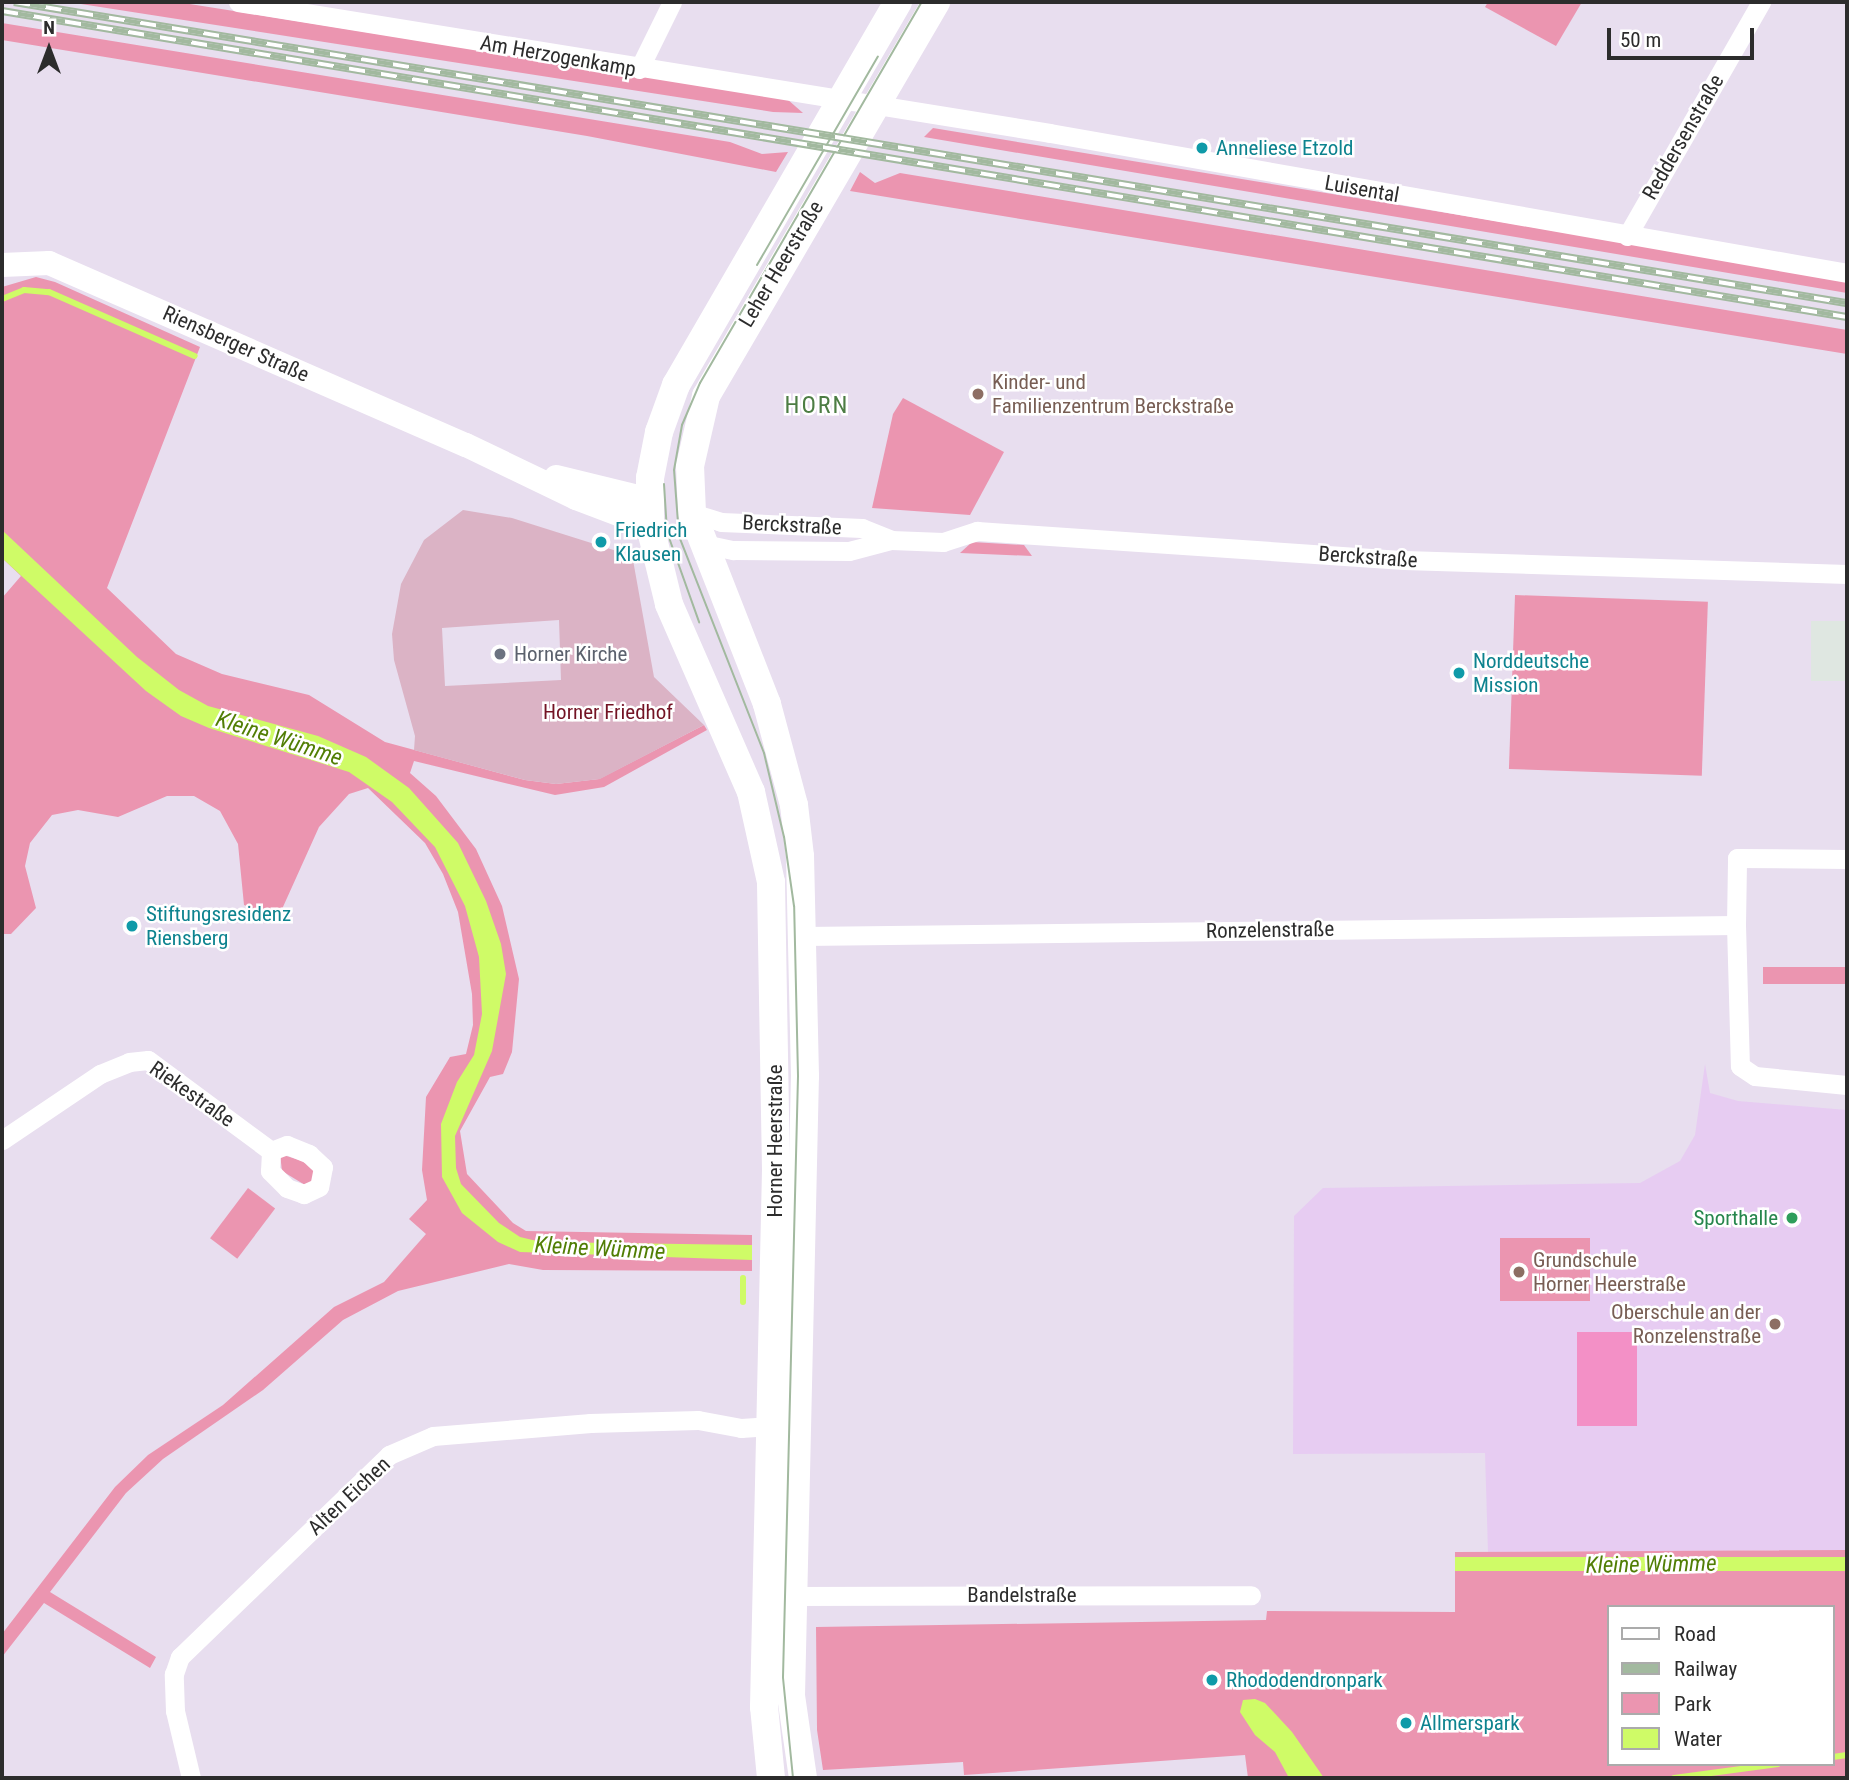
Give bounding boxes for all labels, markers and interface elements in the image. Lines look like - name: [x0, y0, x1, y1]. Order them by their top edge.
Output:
- north arrow: [14, 14, 84, 84]
- scale bar: [1611, 14, 1758, 58]
- text: N: [43, 16, 55, 39]
- text: 50 m: [1620, 28, 1661, 52]
- street label: Am Herzogenkamp: [478, 30, 638, 82]
- street label: Reddersenstraße: [1637, 70, 1729, 204]
- place label: Anneliese Etzold: [1216, 135, 1354, 161]
- marker: Anneliese Etzold: [1194, 140, 1210, 156]
- street label: Luisental: [1323, 170, 1401, 208]
- street label: Leher Heerstraße: [733, 196, 829, 332]
- street label: Riensberger Straße: [159, 300, 313, 388]
- place label: Kinder- und Familienzentrum Berckstraße: [992, 369, 1234, 419]
- marker: Kinder- und Familienzentrum Berckstraße: [970, 386, 986, 402]
- district label: HORN: [785, 392, 849, 420]
- street label: Berckstraße: [742, 510, 842, 540]
- place label: Friedrich Klausen: [615, 517, 687, 567]
- marker: Friedrich Klausen: [593, 534, 609, 550]
- street label: Berckstraße: [1318, 541, 1418, 573]
- place label: Horner Kirche: [514, 641, 627, 667]
- marker: Horner Kirche: [492, 646, 508, 662]
- place label: Norddeutsche Mission: [1473, 648, 1589, 698]
- marker: Norddeutsche Mission: [1451, 665, 1467, 681]
- park label: Horner Friedhof: [543, 699, 673, 725]
- water label: Kleine Wümme: [212, 706, 346, 772]
- place label: Stiftungsresidenz Riensberg: [146, 901, 291, 951]
- street label: Ronzelenstraße: [1206, 916, 1334, 944]
- marker: Stiftungsresidenz Riensberg: [124, 918, 140, 934]
- street label: Riekestraße: [145, 1056, 239, 1132]
- street label: Horner Heerstraße: [762, 1065, 788, 1217]
- place label: Sporthalle: [1693, 1205, 1778, 1231]
- marker: Sporthalle: [1784, 1210, 1800, 1226]
- water label: Kleine Wümme: [534, 1232, 666, 1266]
- place label: Grundschule Horner Heerstraße: [1533, 1247, 1686, 1297]
- marker: Grundschule Horner Heerstraße: [1511, 1264, 1527, 1280]
- place label: Oberschule an der Ronzelenstraße: [1611, 1299, 1761, 1349]
- marker: Oberschule an der Ronzelenstraße: [1767, 1316, 1783, 1332]
- street label: Alten Eichen: [303, 1452, 395, 1540]
- water label: Kleine Wümme: [1585, 1550, 1717, 1580]
- street label: Bandelstraße: [967, 1582, 1077, 1608]
- legend: [1608, 1605, 1835, 1766]
- text: Road: [1674, 1622, 1716, 1646]
- text: Railway: [1674, 1657, 1737, 1681]
- place label: Rhododendronpark: [1226, 1667, 1383, 1693]
- marker: Rhododendronpark: [1204, 1672, 1220, 1688]
- text: Park: [1674, 1692, 1711, 1716]
- place label: Allmerspark: [1420, 1710, 1520, 1736]
- marker: Allmerspark: [1398, 1715, 1414, 1731]
- text: Water: [1674, 1727, 1722, 1751]

